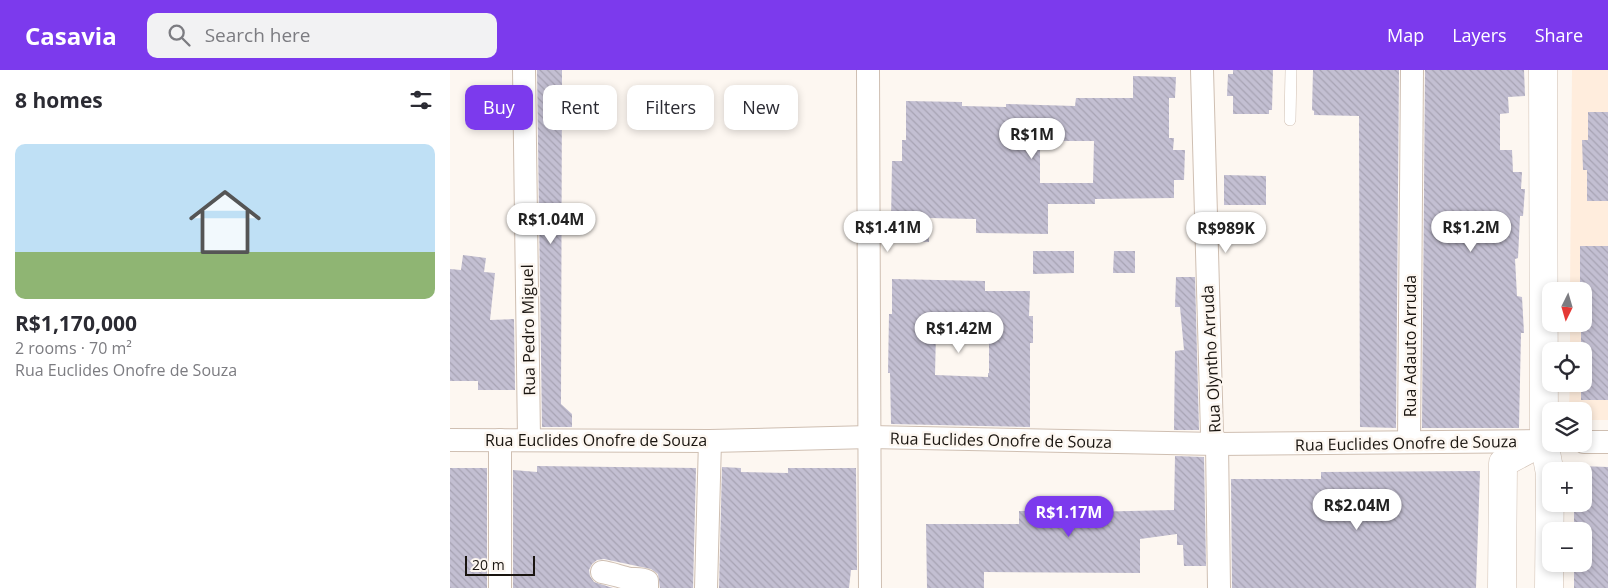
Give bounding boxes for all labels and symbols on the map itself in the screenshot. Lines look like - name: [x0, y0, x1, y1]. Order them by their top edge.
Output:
- pin: R$1M: [1002, 118, 1062, 160]
- pin: R$1.04M: [505, 202, 597, 245]
- pin: R$1.41M: [842, 210, 934, 253]
- pin: R$1.2M: [1430, 210, 1512, 253]
- pin: R$989K: [1185, 212, 1267, 254]
- street label: Rua Pedro Miguel: [516, 264, 540, 396]
- street label: Rua Adauto Arruda: [1399, 275, 1421, 417]
- north arrow: [1542, 282, 1592, 332]
- street label: Rua Olyntho Arruda: [1196, 285, 1226, 433]
- pin: R$1.42M: [913, 312, 1005, 354]
- street label: Rua Euclides Onofre de Souza: [890, 427, 1112, 453]
- street label: Rua Euclides Onofre de Souza: [485, 429, 707, 451]
- street label: Rua Euclides Onofre de Souza: [1295, 430, 1517, 456]
- pin: R$2.04M: [1311, 488, 1403, 531]
- pin: R$1.17M: [1023, 496, 1115, 538]
- scale bar: [465, 553, 535, 576]

